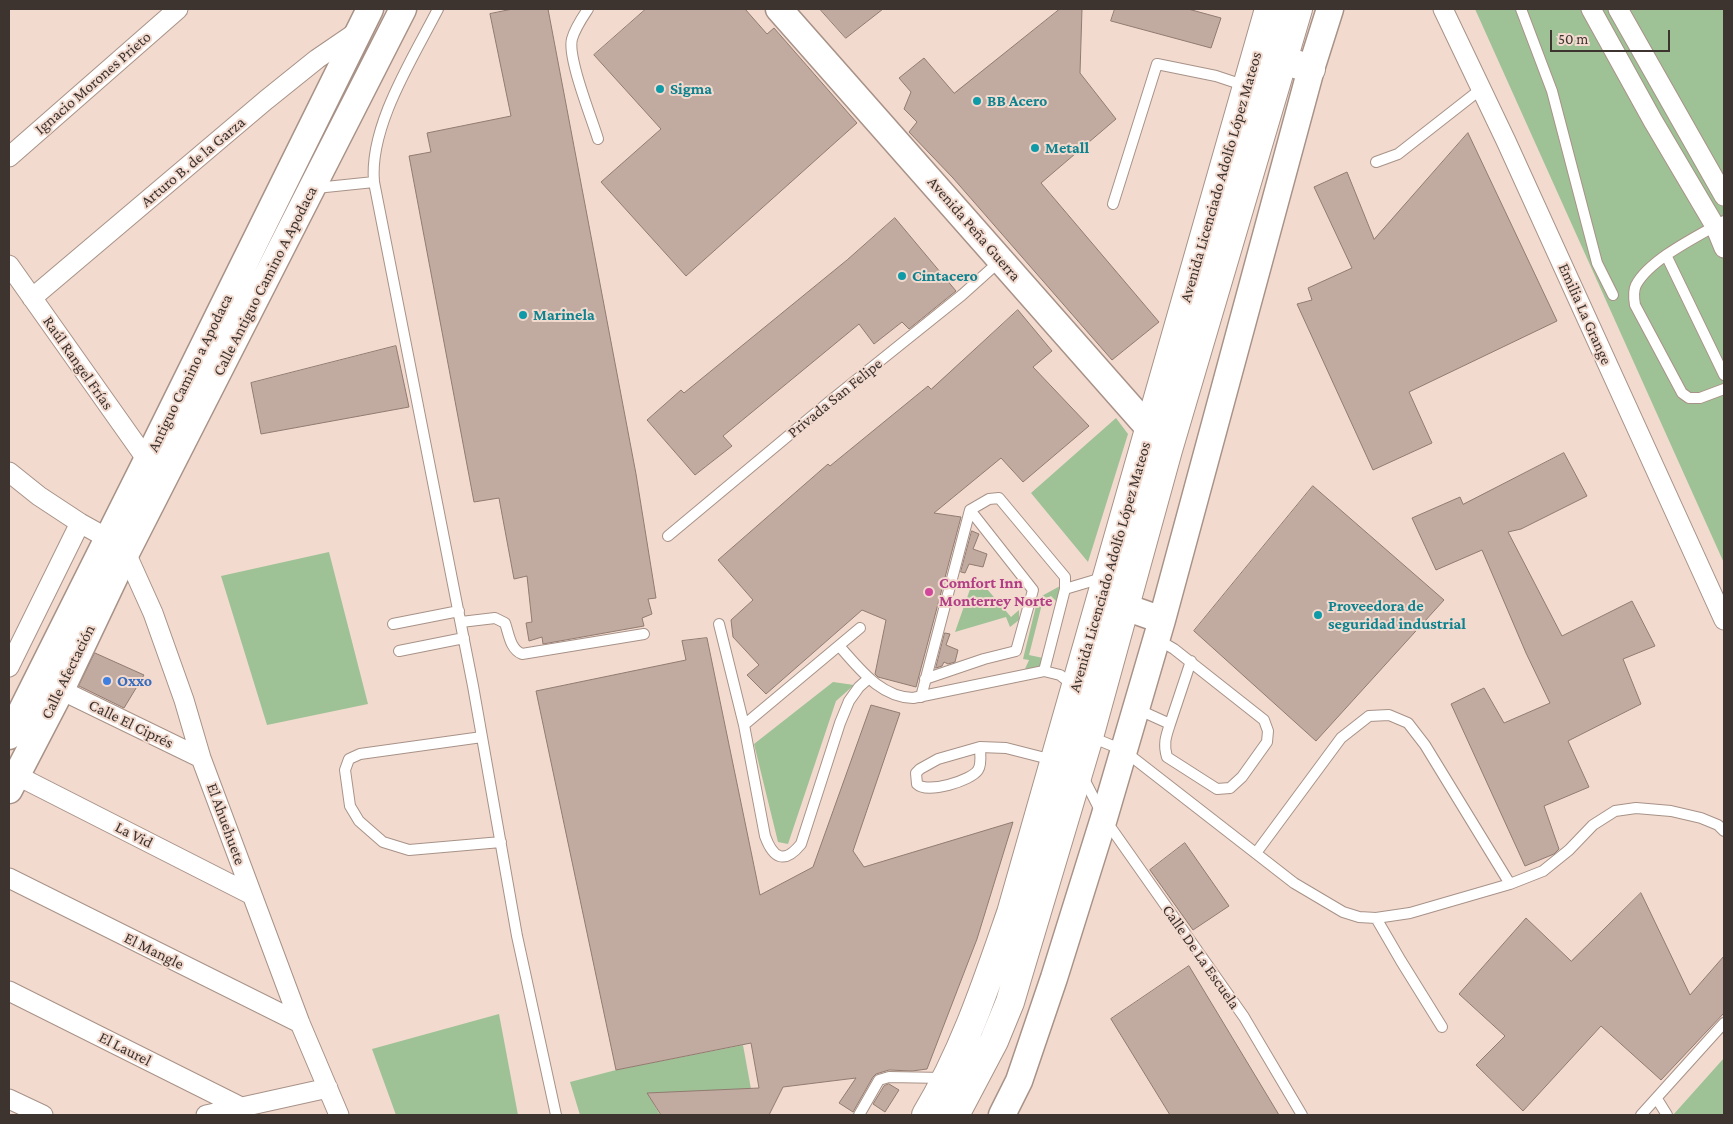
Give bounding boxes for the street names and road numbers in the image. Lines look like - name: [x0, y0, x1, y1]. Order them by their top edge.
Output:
- street label: Ignacio Morones Prieto: [31, 27, 155, 139]
- street label: Avenida Licenciado Adolfo López Mateos: [1176, 49, 1266, 305]
- street label: Arturo B. de la Garza: [137, 113, 249, 211]
- street label: Avenida Peña Guerra: [923, 173, 1025, 285]
- street label: Calle Antiguo Camino A Apodaca: [209, 183, 321, 379]
- street label: Emilia La Grange: [1554, 260, 1616, 368]
- street label: Antiguo Camino a Apodaca: [143, 291, 237, 455]
- street label: Raúl Rangel Frías: [39, 313, 117, 413]
- street label: Privada San Felipe: [784, 354, 886, 442]
- street label: Avenida Licenciado Adolfo López Mateos: [1065, 439, 1155, 695]
- street label: Calle Afectación: [37, 622, 99, 722]
- street label: Calle El Ciprés: [86, 695, 176, 753]
- street label: El Ahuehuete: [202, 781, 250, 867]
- street label: La Vid: [112, 817, 156, 853]
- street label: Calle De La Escuela: [1158, 901, 1244, 1013]
- street label: El Mangle: [121, 928, 187, 974]
- street label: El Laurel: [96, 1028, 154, 1070]

